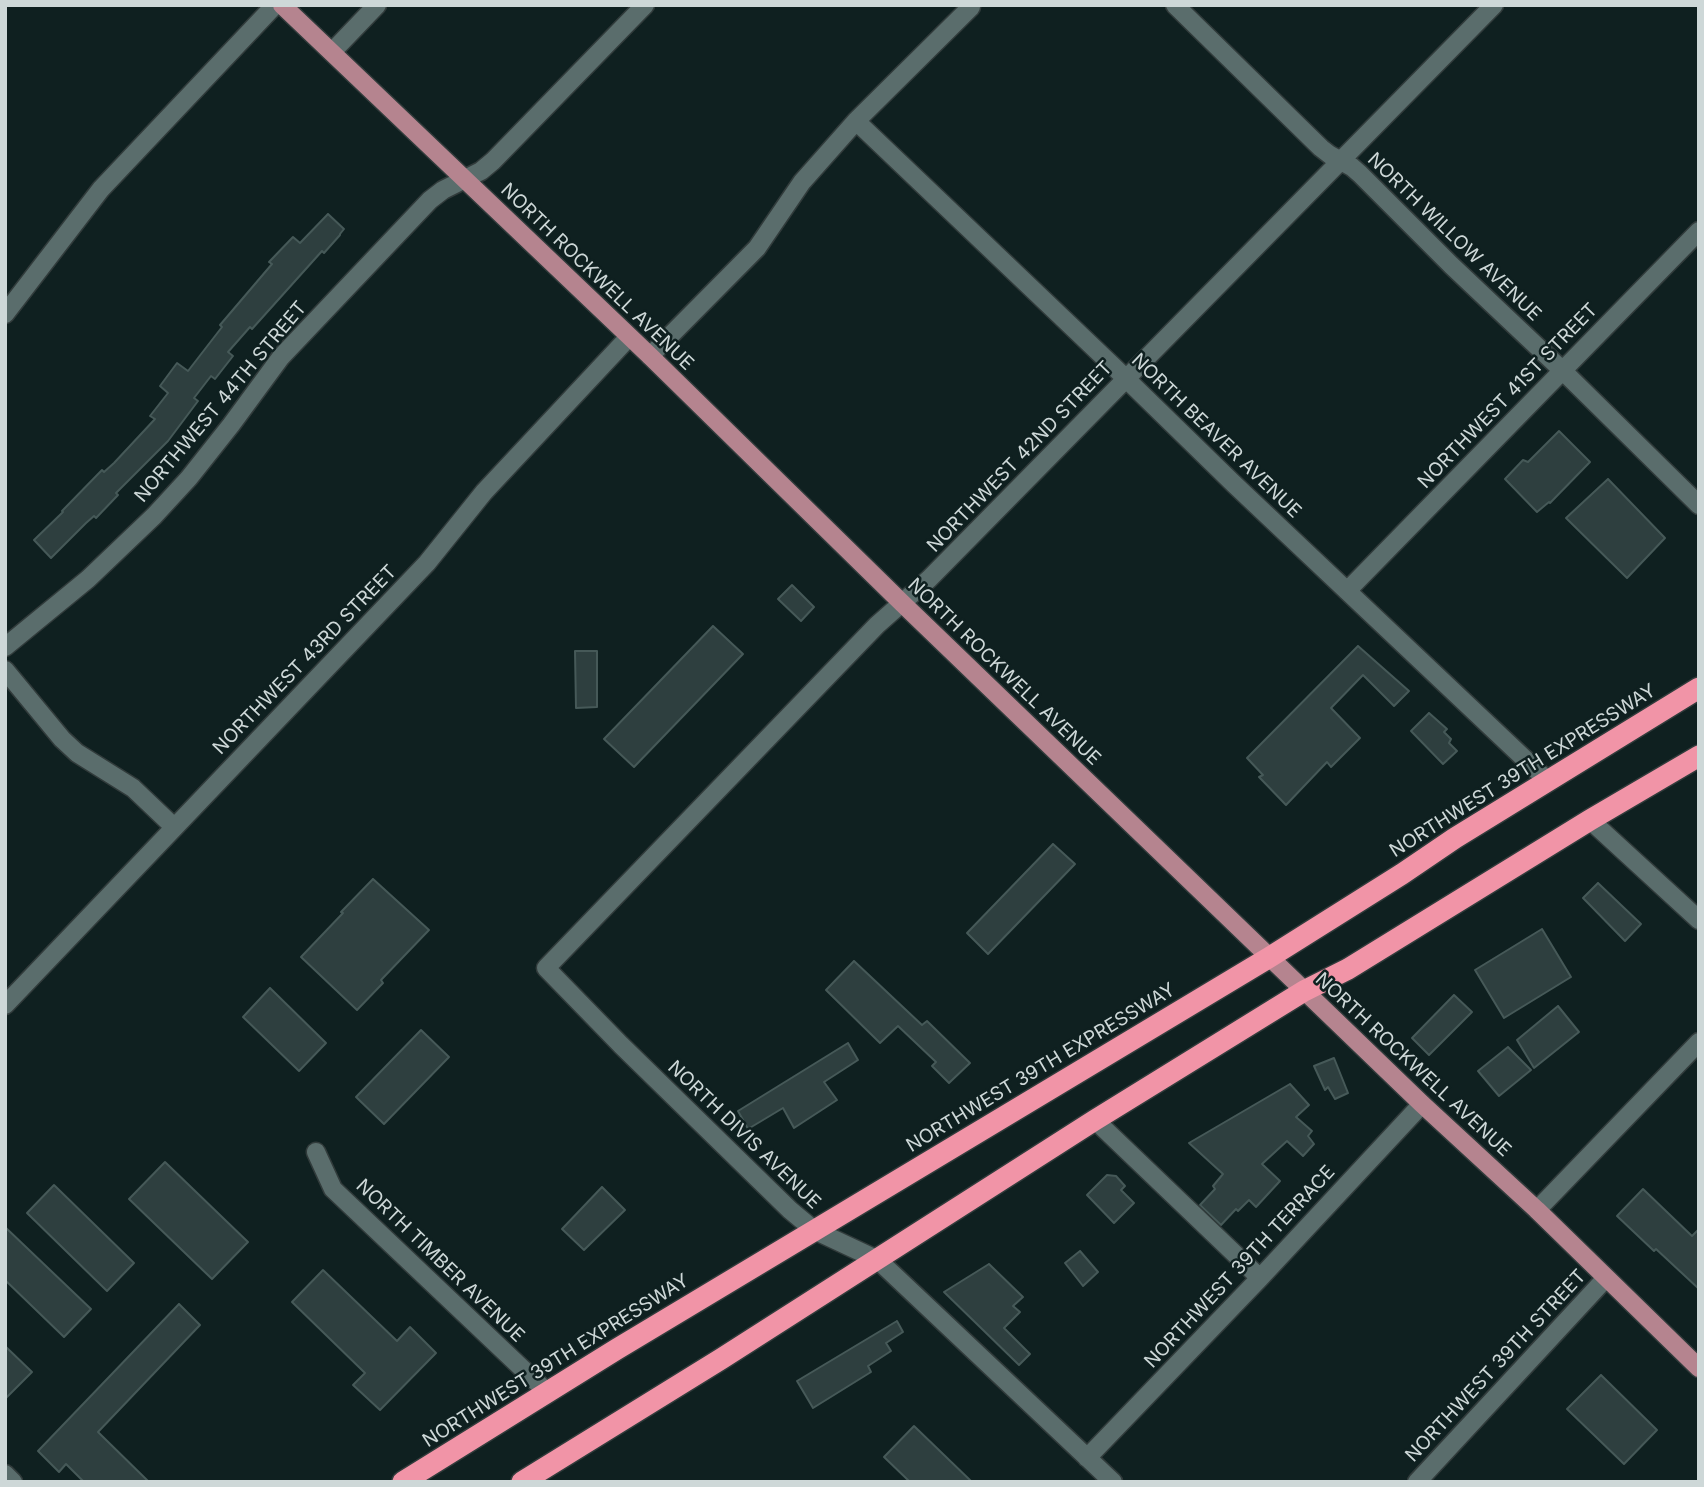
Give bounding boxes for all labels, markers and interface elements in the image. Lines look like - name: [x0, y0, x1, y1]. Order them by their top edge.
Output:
- street label: NORTH WILLOW AVENUE: [1363, 148, 1545, 326]
- street label: NORTH ROCKWELL AVENUE: [496, 179, 698, 375]
- street label: NORTHWEST 44TH STREET: [130, 297, 312, 507]
- street label: NORTHWEST 41ST STREET: [1413, 299, 1603, 493]
- street label: NORTH BEAVER AVENUE: [1127, 349, 1305, 523]
- street label: NORTHWEST 42ND STREET: [923, 357, 1117, 557]
- street label: NORTHWEST 43RD STREET: [208, 561, 402, 759]
- street label: NORTH ROCKWELL AVENUE: [903, 574, 1105, 770]
- street label: NORTHWEST 39TH EXPRESSWAY: [1386, 679, 1660, 863]
- street label: NORTH ROCKWELL AVENUE: [1310, 968, 1516, 1162]
- street label: NORTHWEST 39TH EXPRESSWAY: [903, 979, 1179, 1157]
- street label: NORTH DIVIS AVENUE: [663, 1056, 825, 1214]
- street label: NORTHWEST 39TH TERRACE: [1140, 1161, 1340, 1373]
- street label: NORTH TIMBER AVENUE: [351, 1175, 529, 1347]
- street label: NORTHWEST 39TH STREET: [1401, 1265, 1591, 1467]
- street label: NORTHWEST 39TH EXPRESSWAY: [419, 1269, 693, 1453]

